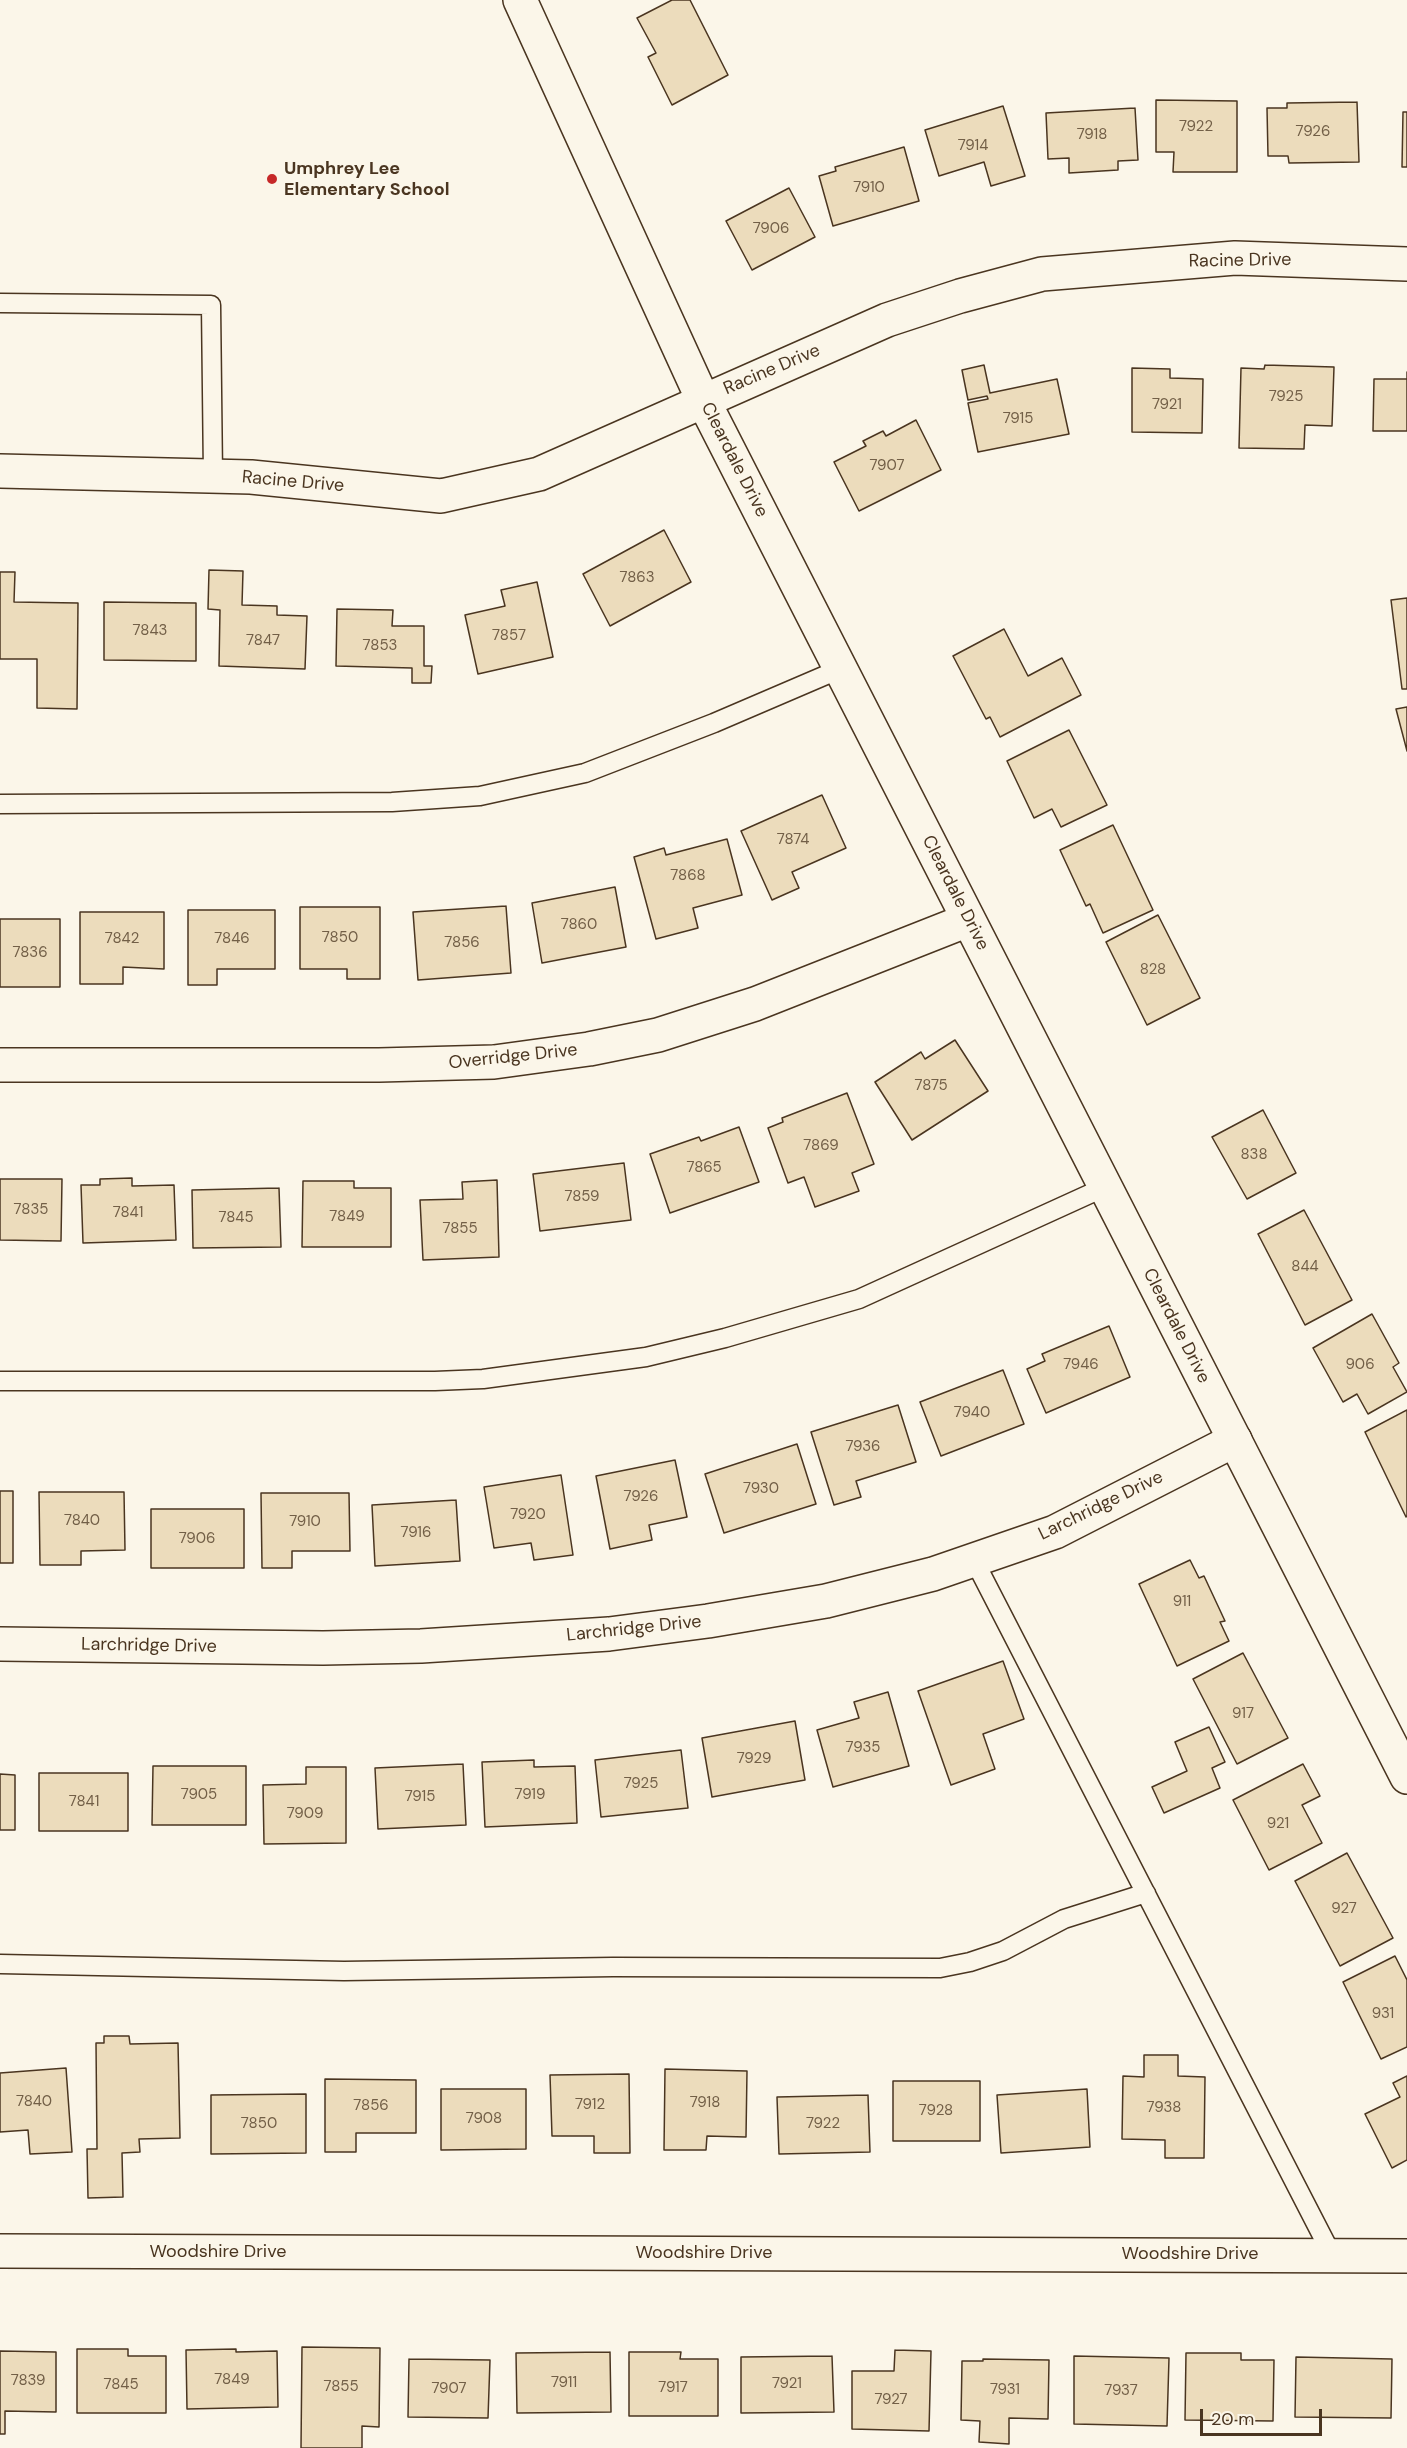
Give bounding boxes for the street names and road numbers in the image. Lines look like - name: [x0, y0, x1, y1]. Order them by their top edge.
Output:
- street label: Racine Drive: [1188, 249, 1292, 273]
- street label: Racine Drive: [720, 340, 824, 400]
- street label: Cleardale Drive: [696, 399, 772, 521]
- street label: Racine Drive: [241, 467, 345, 497]
- street label: Cleardale Drive: [917, 832, 993, 954]
- street label: Overridge Drive: [448, 1039, 578, 1075]
- street label: Cleardale Drive: [1138, 1265, 1214, 1387]
- street label: Larchridge Drive: [1035, 1467, 1167, 1545]
- street label: Larchridge Drive: [565, 1611, 703, 1647]
- street label: Larchridge Drive: [81, 1634, 217, 1658]
- street label: Woodshire Drive: [150, 2241, 286, 2263]
- street label: Woodshire Drive: [636, 2242, 772, 2264]
- street label: Woodshire Drive: [1122, 2243, 1258, 2265]

